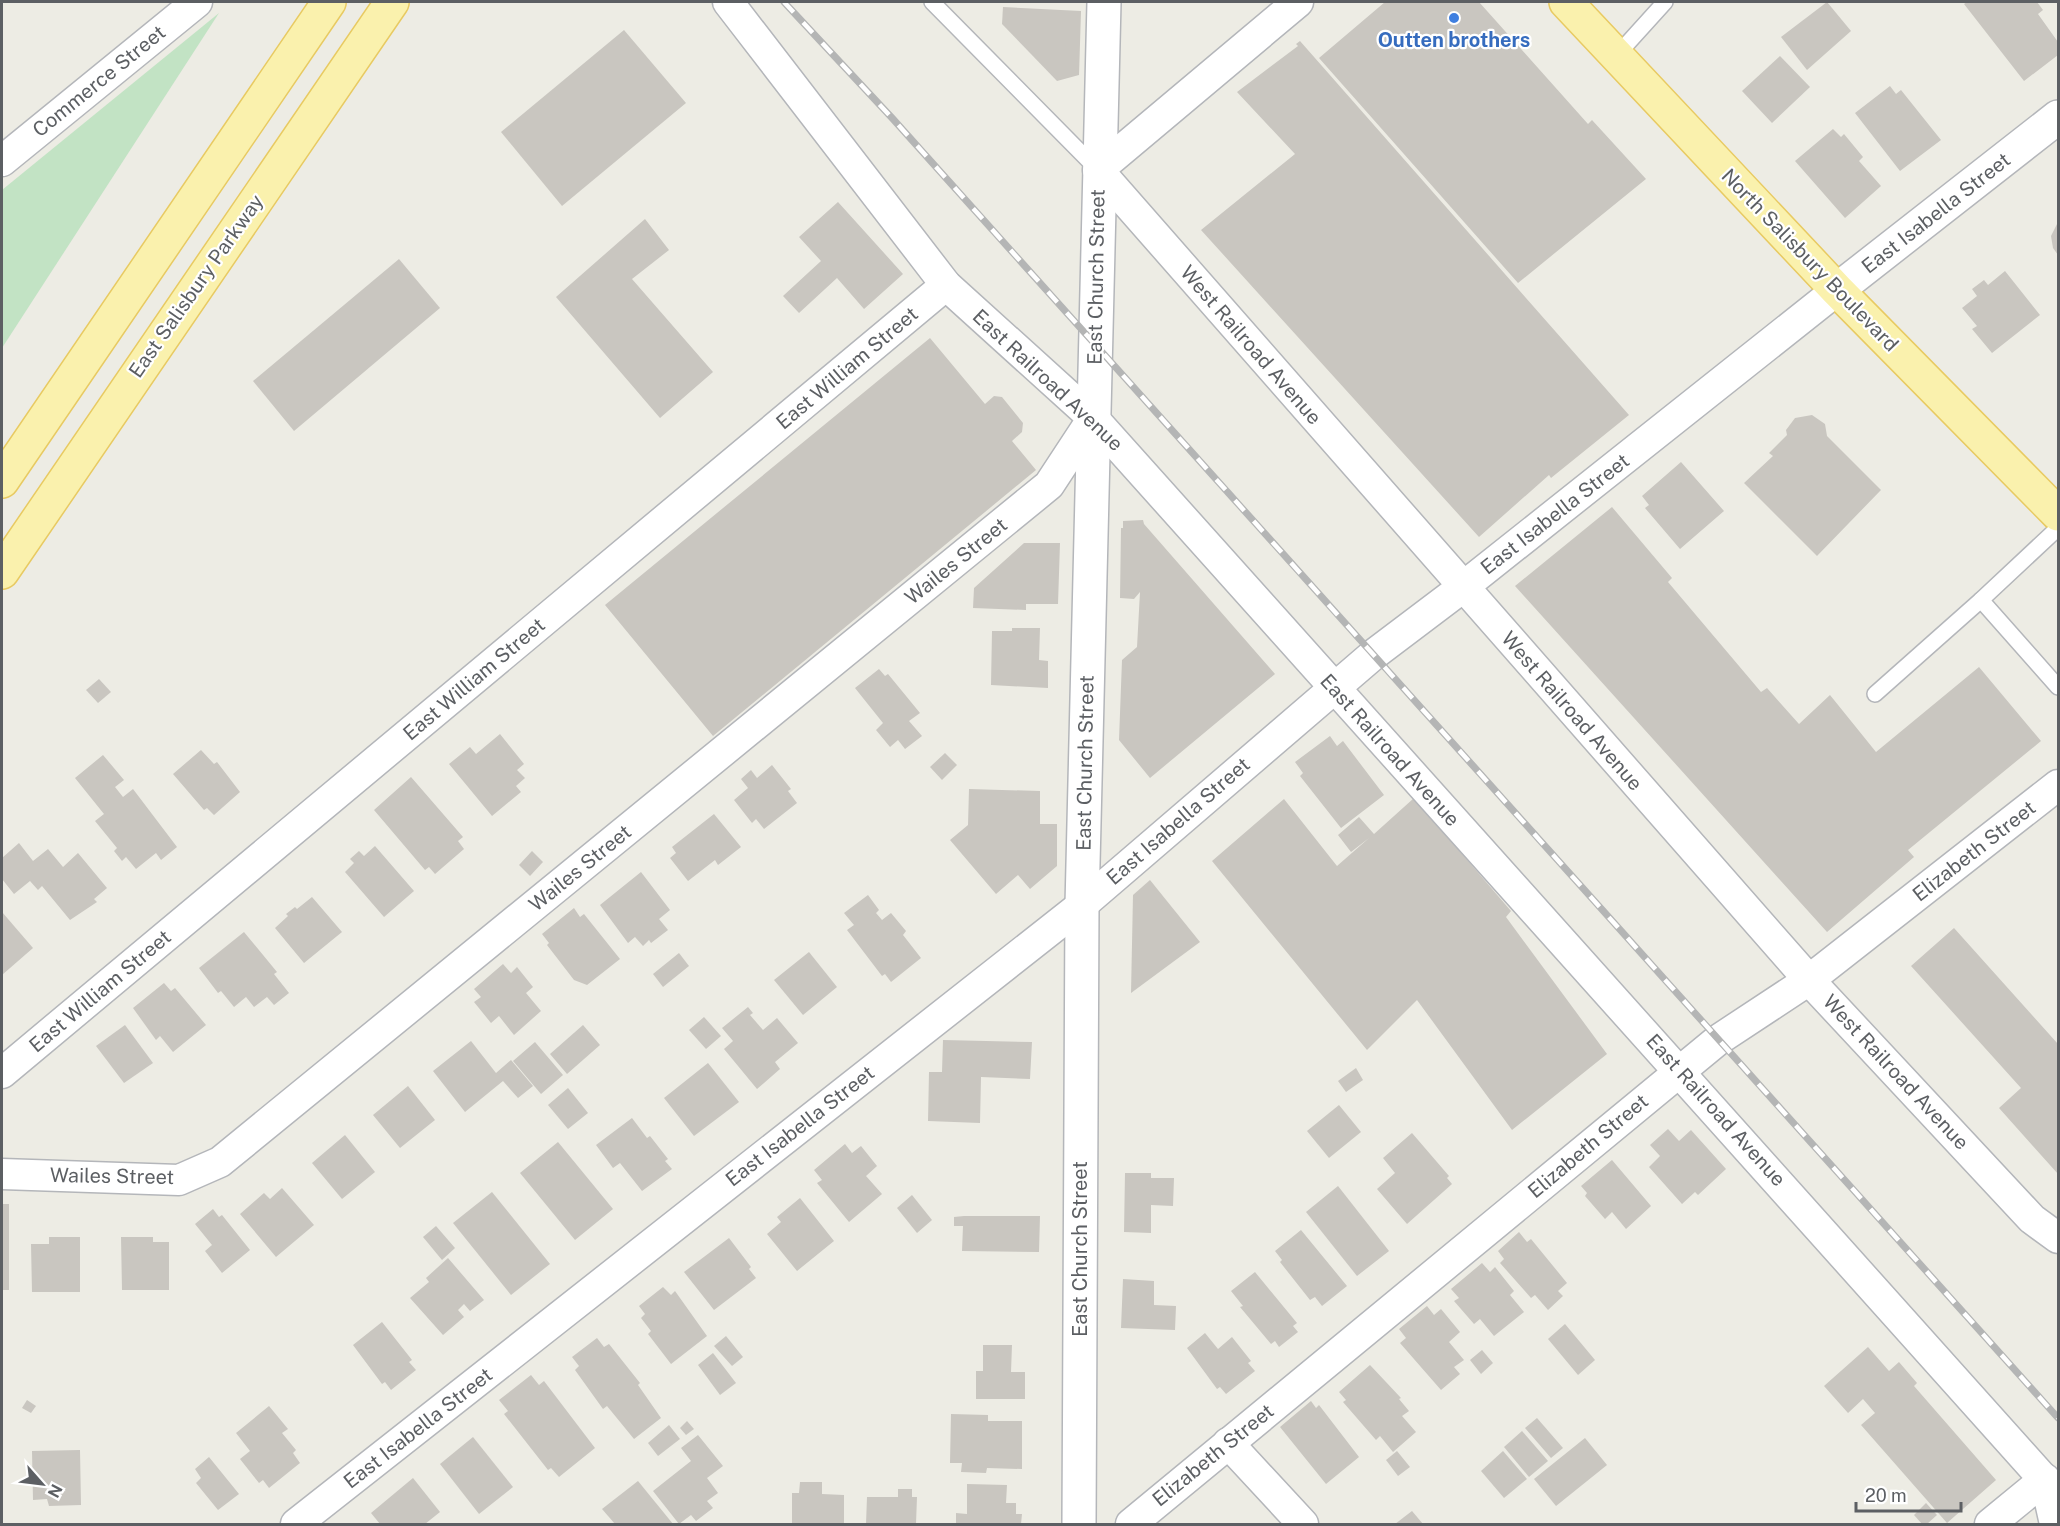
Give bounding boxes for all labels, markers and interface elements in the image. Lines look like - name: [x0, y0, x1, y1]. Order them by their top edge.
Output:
- marker: Outten brothers: [1447, 11, 1461, 25]
- street label: Commerce Street: [28, 20, 170, 142]
- place label: Outten brothers: [1378, 28, 1530, 52]
- street label: East Isabella Street: [1857, 148, 2015, 278]
- street label: North Salisbury Boulevard: [1717, 164, 1903, 356]
- street label: East Church Street: [1082, 189, 1110, 365]
- street label: East Salisbury Parkway: [124, 190, 269, 382]
- street label: West Railroad Avenue: [1175, 261, 1327, 429]
- street label: East William Street: [771, 302, 923, 434]
- street label: East Railroad Avenue: [968, 304, 1128, 456]
- street label: East Isabella Street: [1476, 449, 1634, 579]
- street label: Wailes Street: [900, 512, 1012, 610]
- street label: East William Street: [398, 613, 550, 745]
- street label: West Railroad Avenue: [1496, 627, 1648, 795]
- street label: East Railroad Avenue: [1315, 669, 1465, 831]
- street label: East Church Street: [1071, 675, 1099, 851]
- street label: East Isabella Street: [1101, 752, 1255, 890]
- street label: Elizabeth Street: [1908, 796, 2040, 906]
- street label: Wailes Street: [524, 819, 636, 917]
- street label: East William Street: [24, 925, 176, 1057]
- street label: West Railroad Avenue: [1818, 990, 1974, 1154]
- street label: East Railroad Avenue: [1641, 1029, 1791, 1191]
- street label: East Isabella Street: [721, 1061, 879, 1191]
- street label: Elizabeth Street: [1523, 1089, 1653, 1203]
- street label: East Church Street: [1068, 1161, 1092, 1337]
- street label: Wailes Street: [50, 1163, 174, 1189]
- street label: East Isabella Street: [339, 1363, 497, 1493]
- street label: Elizabeth Street: [1147, 1399, 1279, 1511]
- north arrow: [12, 1454, 72, 1514]
- scale bar: [1856, 1475, 1961, 1513]
- text: N: [43, 1481, 66, 1501]
- text: 20 m: [1865, 1485, 1907, 1506]

